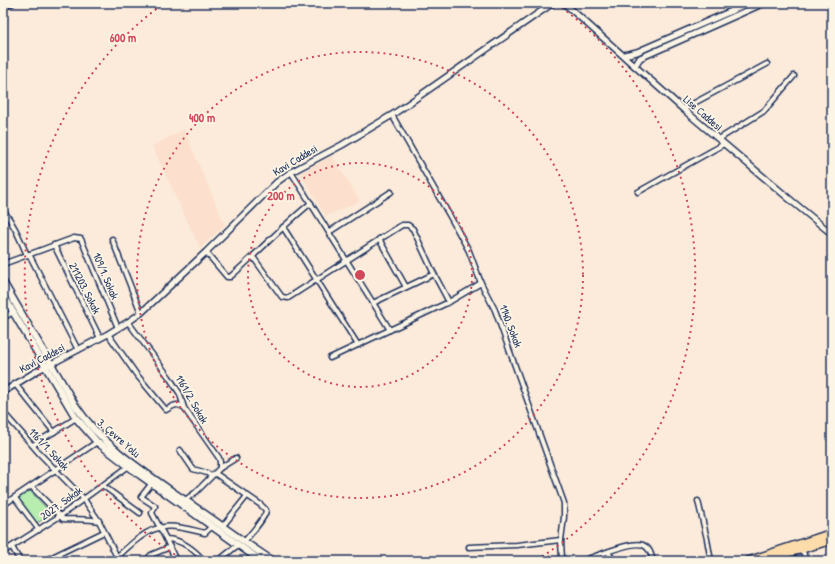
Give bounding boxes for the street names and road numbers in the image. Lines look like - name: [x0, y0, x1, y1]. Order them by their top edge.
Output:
- street label: Lise Caddesi: [680, 92, 726, 134]
- street label: Kavi Caddesi: [270, 141, 320, 179]
- street label: 109/1. Sokak: [90, 251, 122, 302]
- street label: 211203. Sokak: [66, 260, 104, 316]
- street label: 1140. Sokak: [496, 303, 526, 350]
- street label: Kavi Caddesi: [17, 340, 67, 376]
- street label: 1161/2. Sokak: [172, 372, 212, 426]
- street label: 3. Çevre Yolu: [95, 416, 144, 461]
- street label: 1161/1. Sokak: [26, 425, 72, 473]
- street label: 2027. Sokak: [37, 483, 85, 523]

